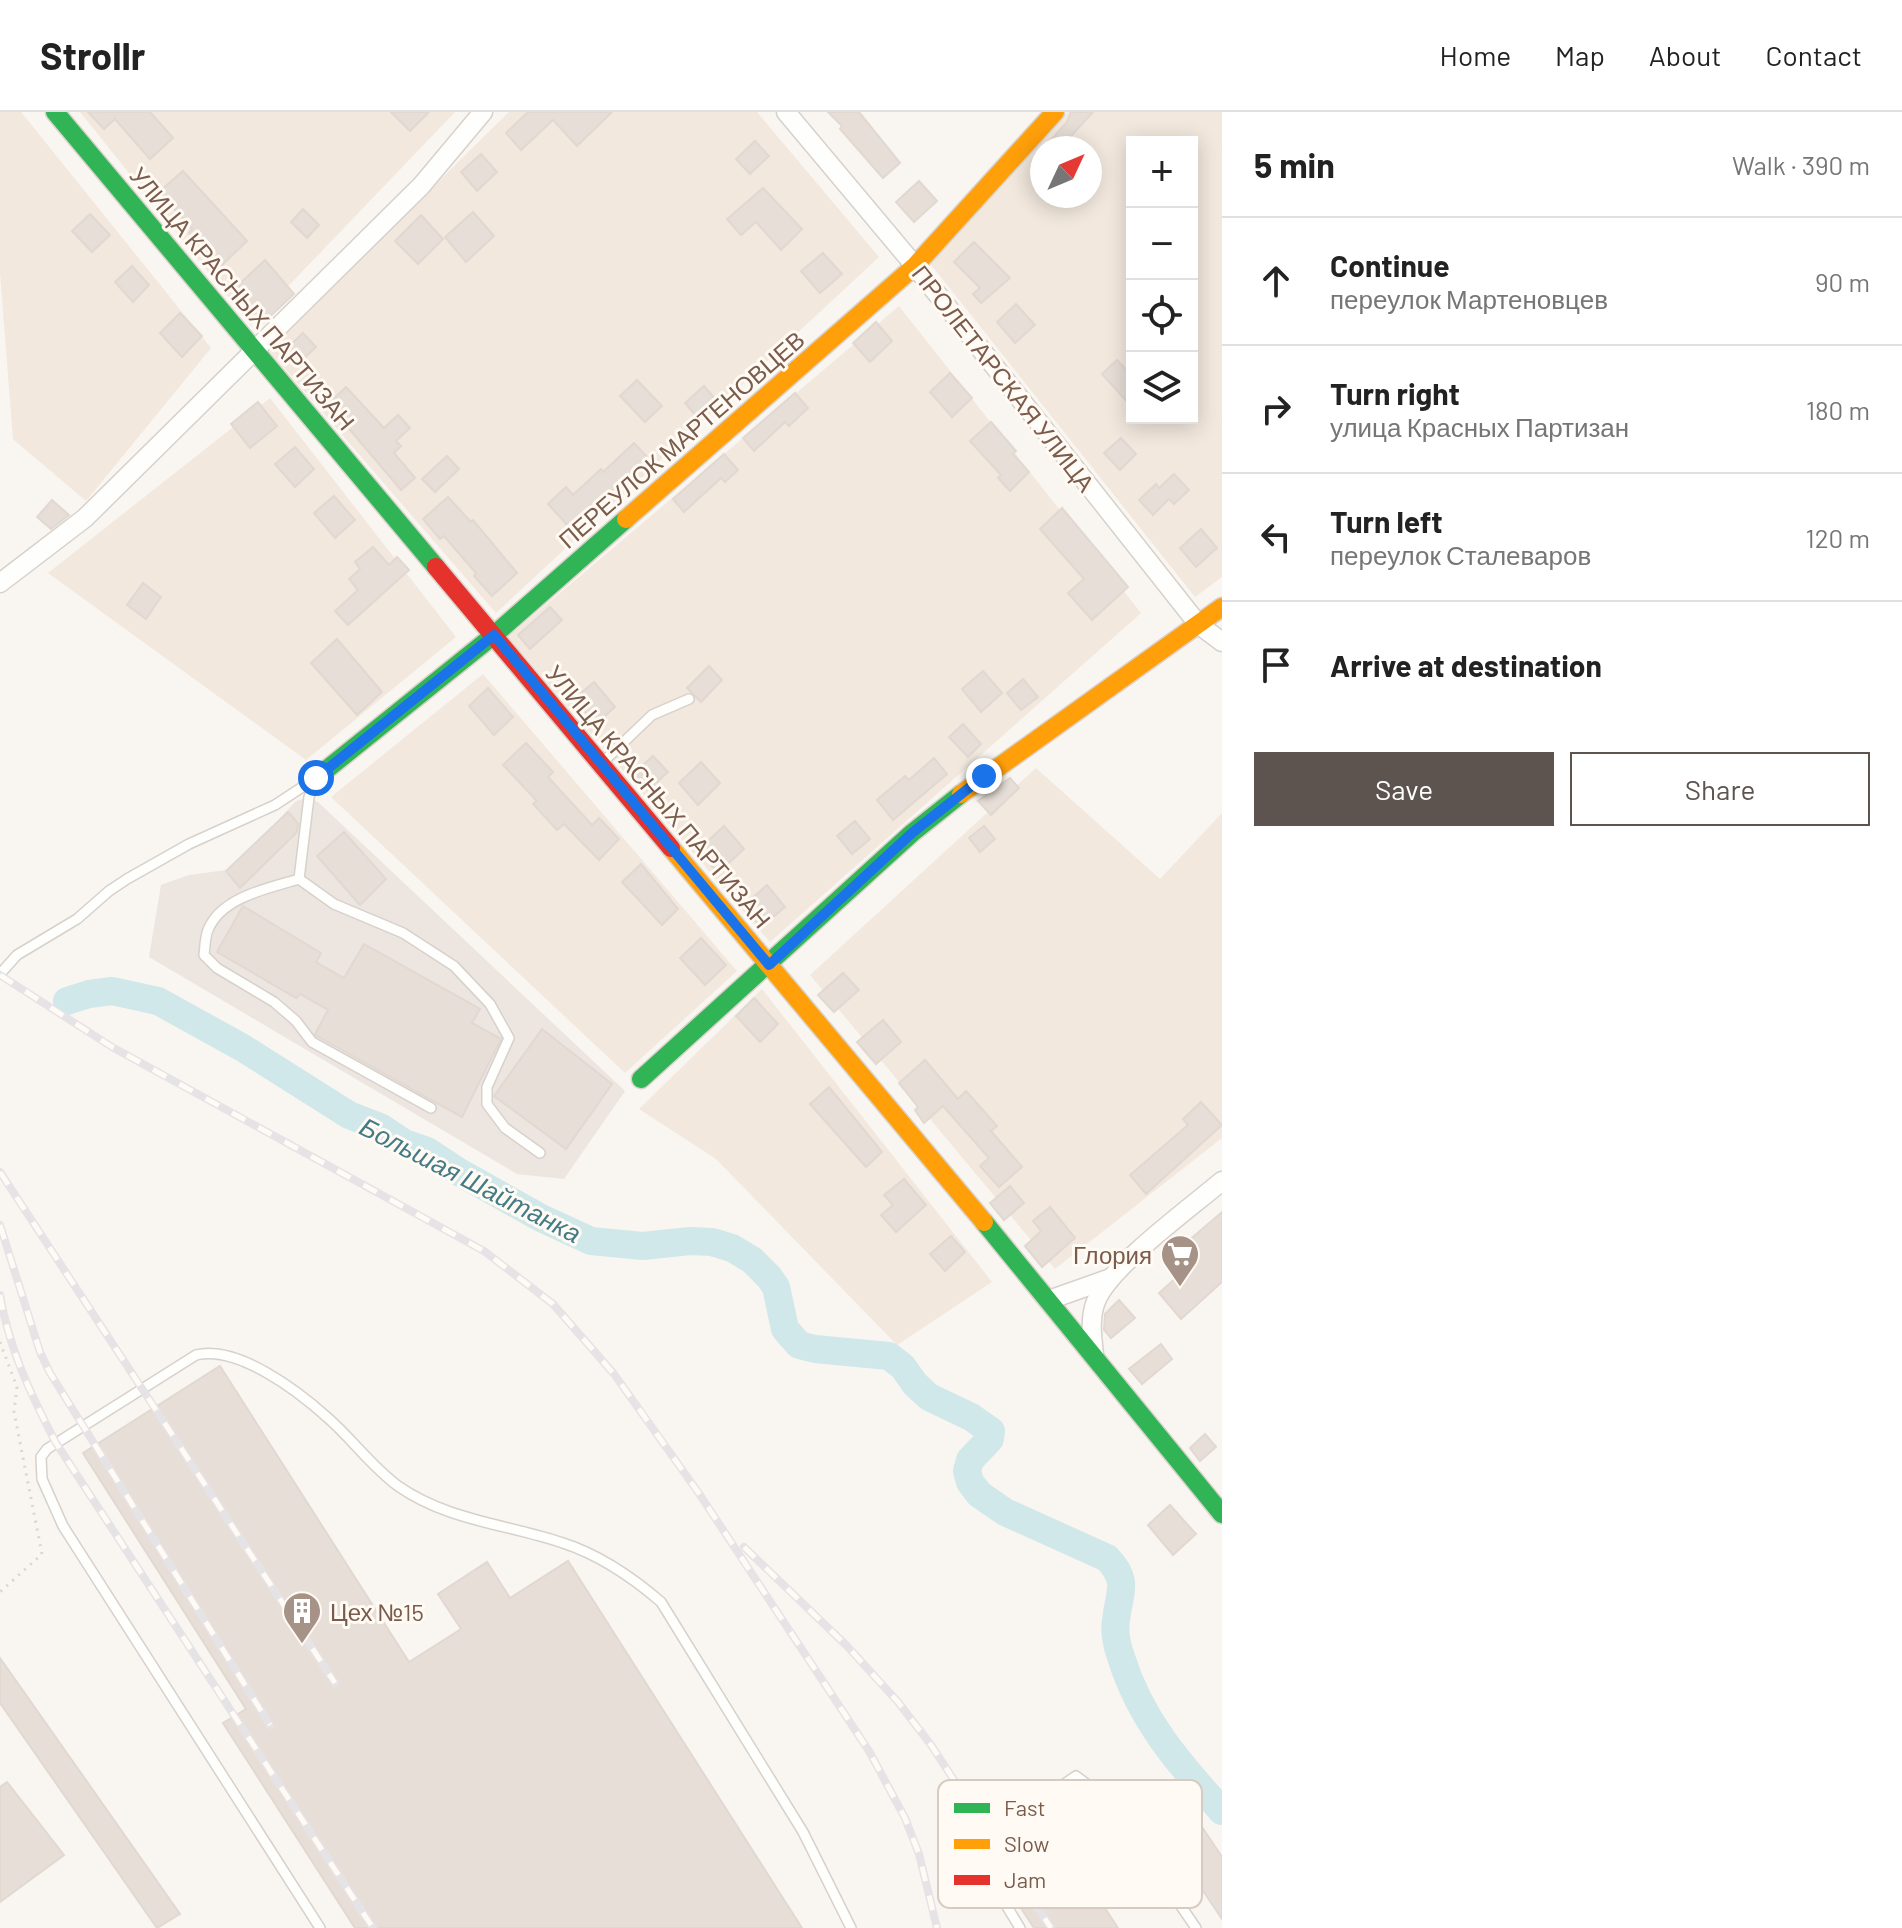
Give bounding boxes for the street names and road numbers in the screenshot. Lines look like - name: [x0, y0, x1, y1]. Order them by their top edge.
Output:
- street label: УЛИЦА КРАСНЫХ ПАРТИЗАН: [124, 161, 362, 435]
- street label: ПРОЛЕТАРСКАЯ УЛИЦА: [907, 259, 1101, 497]
- street label: ПЕРЕУЛОК МАРТЕНОВЦЕВ: [552, 324, 810, 554]
- street label: УЛИЦА КРАСНЫХ ПАРТИЗАН: [540, 659, 778, 933]

